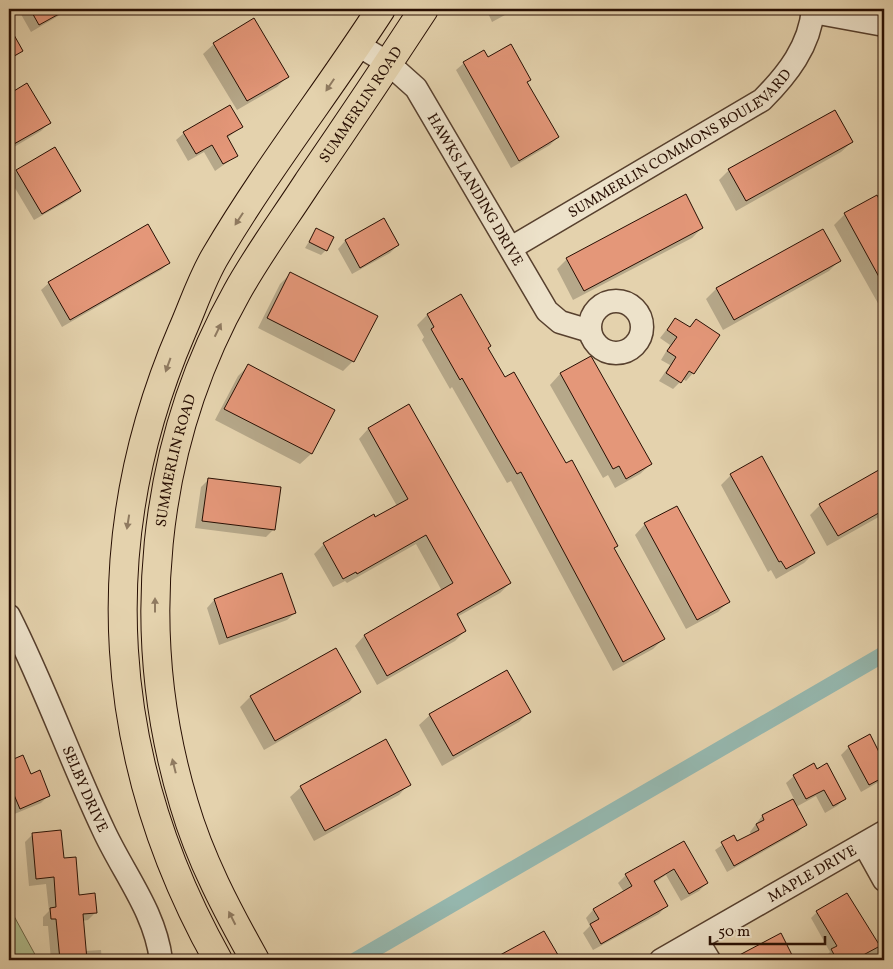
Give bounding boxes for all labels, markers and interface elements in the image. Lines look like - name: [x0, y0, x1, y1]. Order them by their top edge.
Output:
- street label: SUMMERLIN ROAD: [315, 43, 408, 168]
- street label: SUMMERLIN COMMONS BOULEVARD: [565, 65, 797, 224]
- one-way arrow: [325, 78, 335, 92]
- street label: HAWKS LANDING DRIVE: [421, 110, 527, 270]
- one-way arrow: [234, 213, 244, 226]
- one-way arrow: [214, 323, 222, 337]
- one-way arrow: [164, 358, 172, 373]
- street label: SUMMERLIN ROAD: [152, 392, 202, 528]
- one-way arrow: [124, 514, 132, 530]
- one-way arrow: [151, 597, 159, 613]
- street label: SELBY DRIVE: [56, 743, 112, 836]
- one-way arrow: [170, 759, 178, 774]
- street label: MAPLE DRIVE: [764, 841, 861, 909]
- one-way arrow: [228, 910, 236, 925]
- scale bar: [710, 914, 826, 946]
- text: 50 m: [718, 922, 750, 943]

